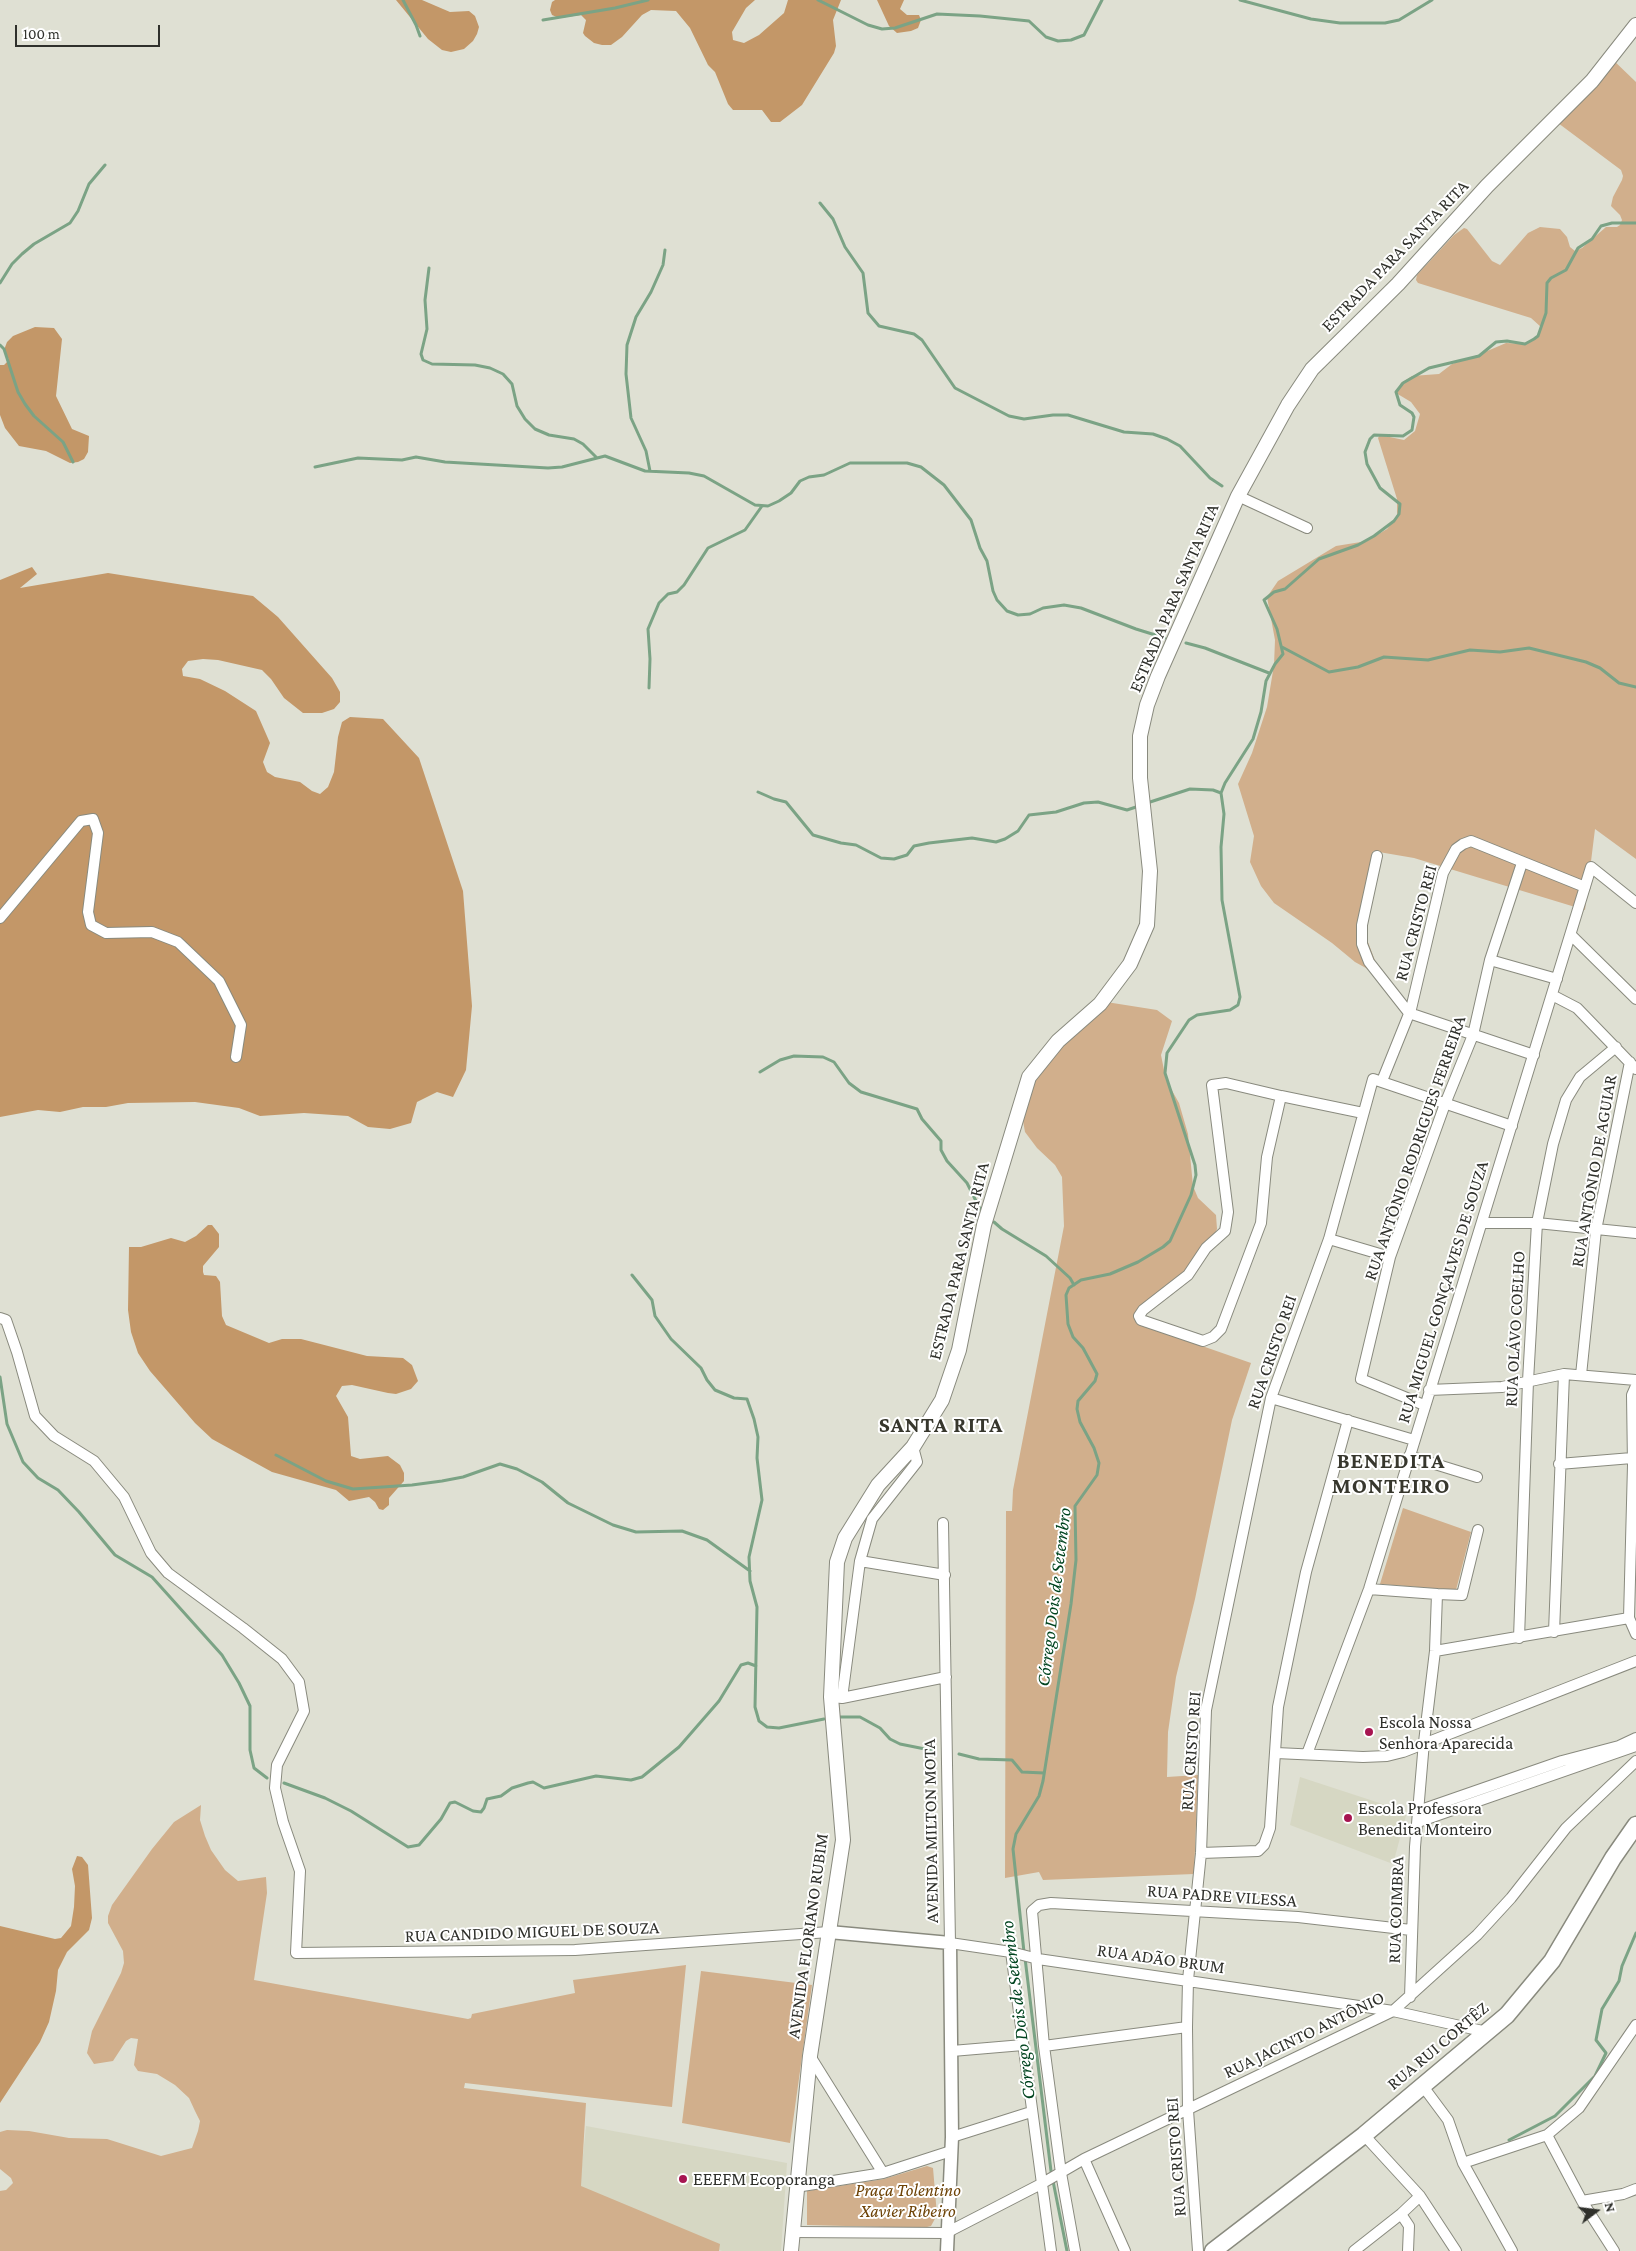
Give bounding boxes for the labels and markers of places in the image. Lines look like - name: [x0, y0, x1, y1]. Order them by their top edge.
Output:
- place label: Escola Nossa Senhora Aparecida: [1379, 1711, 1513, 1754]
- marker: Escola Nossa Senhora Aparecida: [1363, 1726, 1375, 1738]
- place label: Escola Professora Benedita Monteiro: [1358, 1797, 1492, 1840]
- marker: Escola Professora Benedita Monteiro: [1342, 1812, 1354, 1824]
- place label: EEEFM Ecoporanga: [693, 2168, 835, 2190]
- marker: EEEFM Ecoporanga: [677, 2173, 689, 2185]

